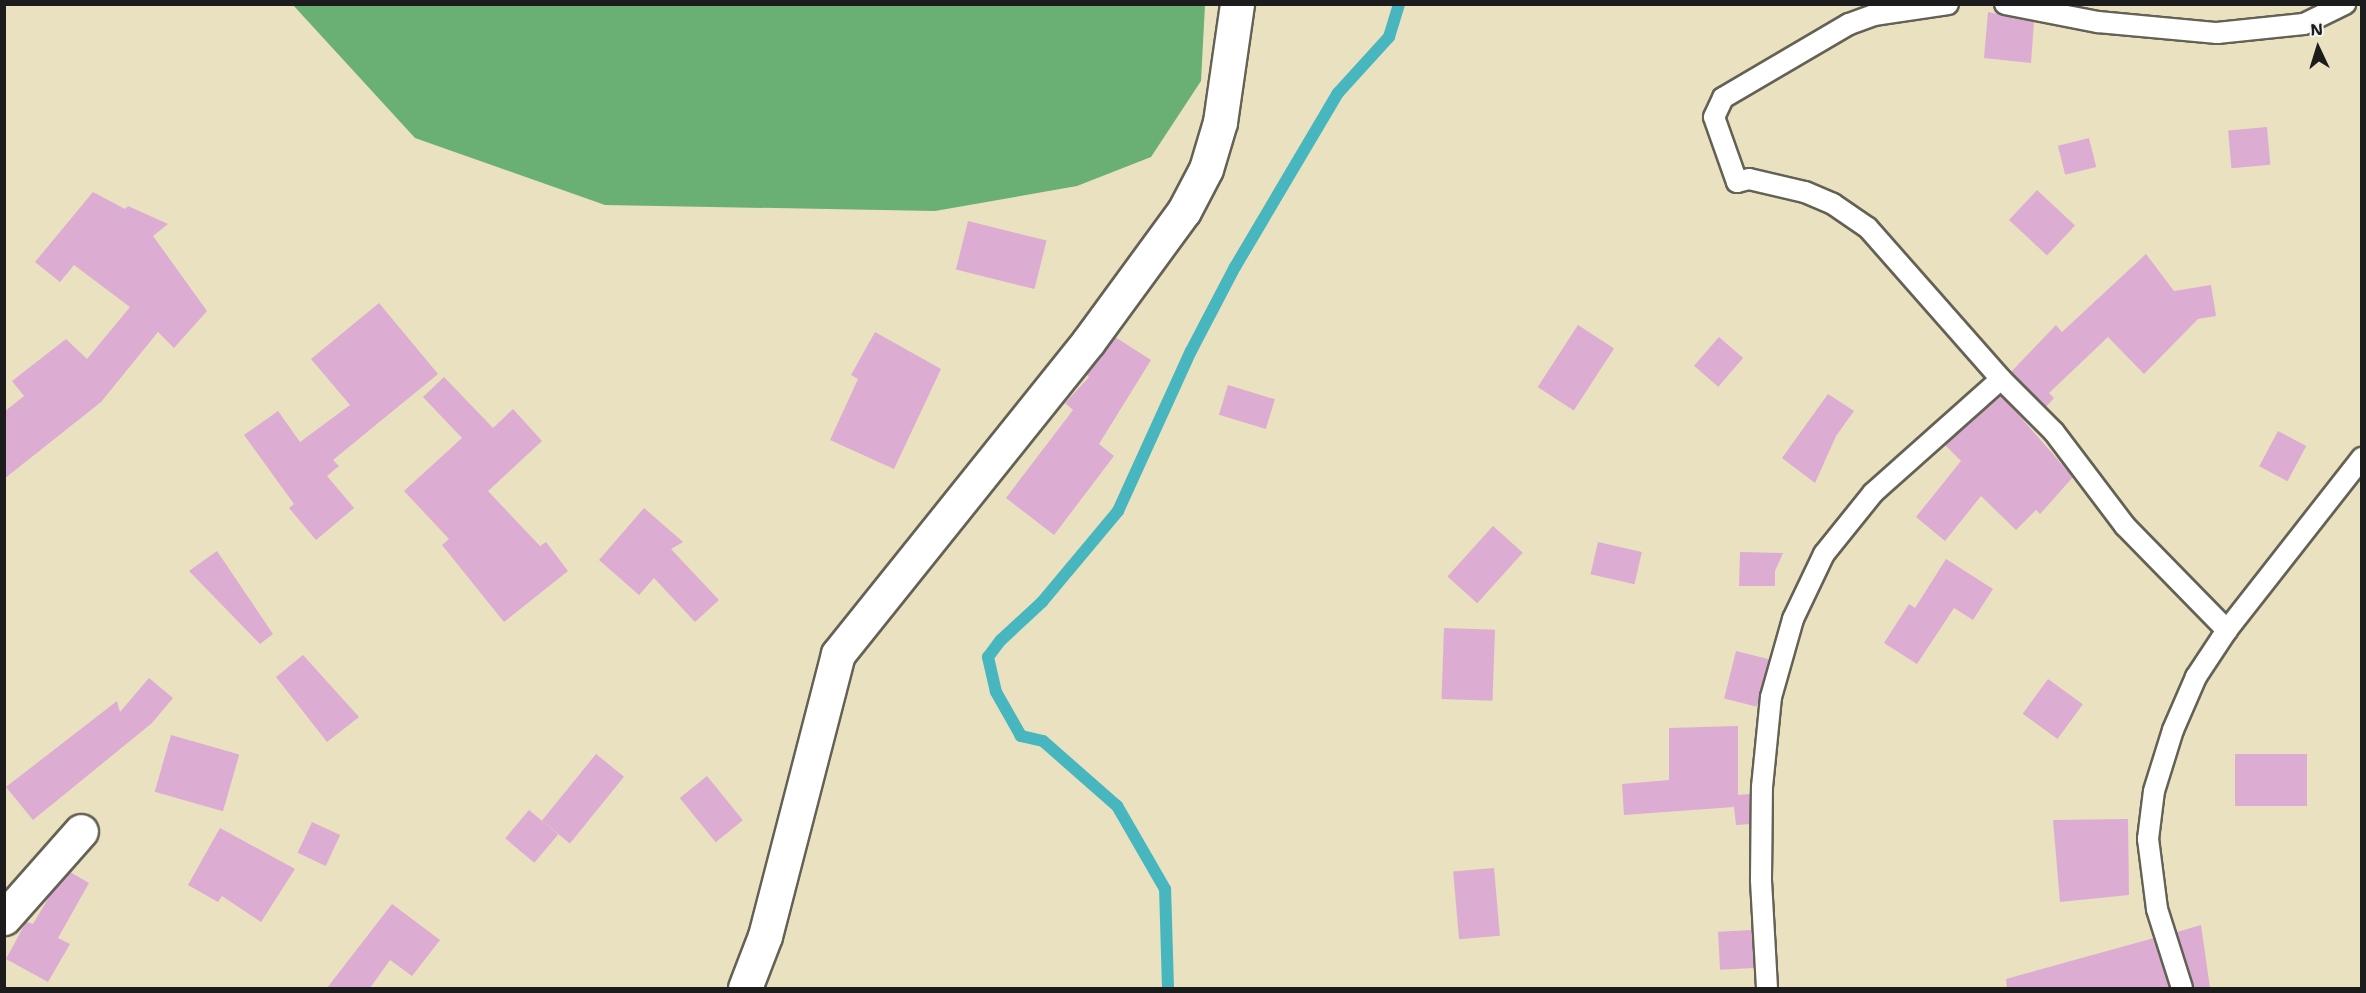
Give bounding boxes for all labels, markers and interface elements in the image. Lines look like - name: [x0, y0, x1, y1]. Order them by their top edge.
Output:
- north arrow: [2288, 18, 2348, 78]
- text: N: [2310, 19, 2324, 40]

